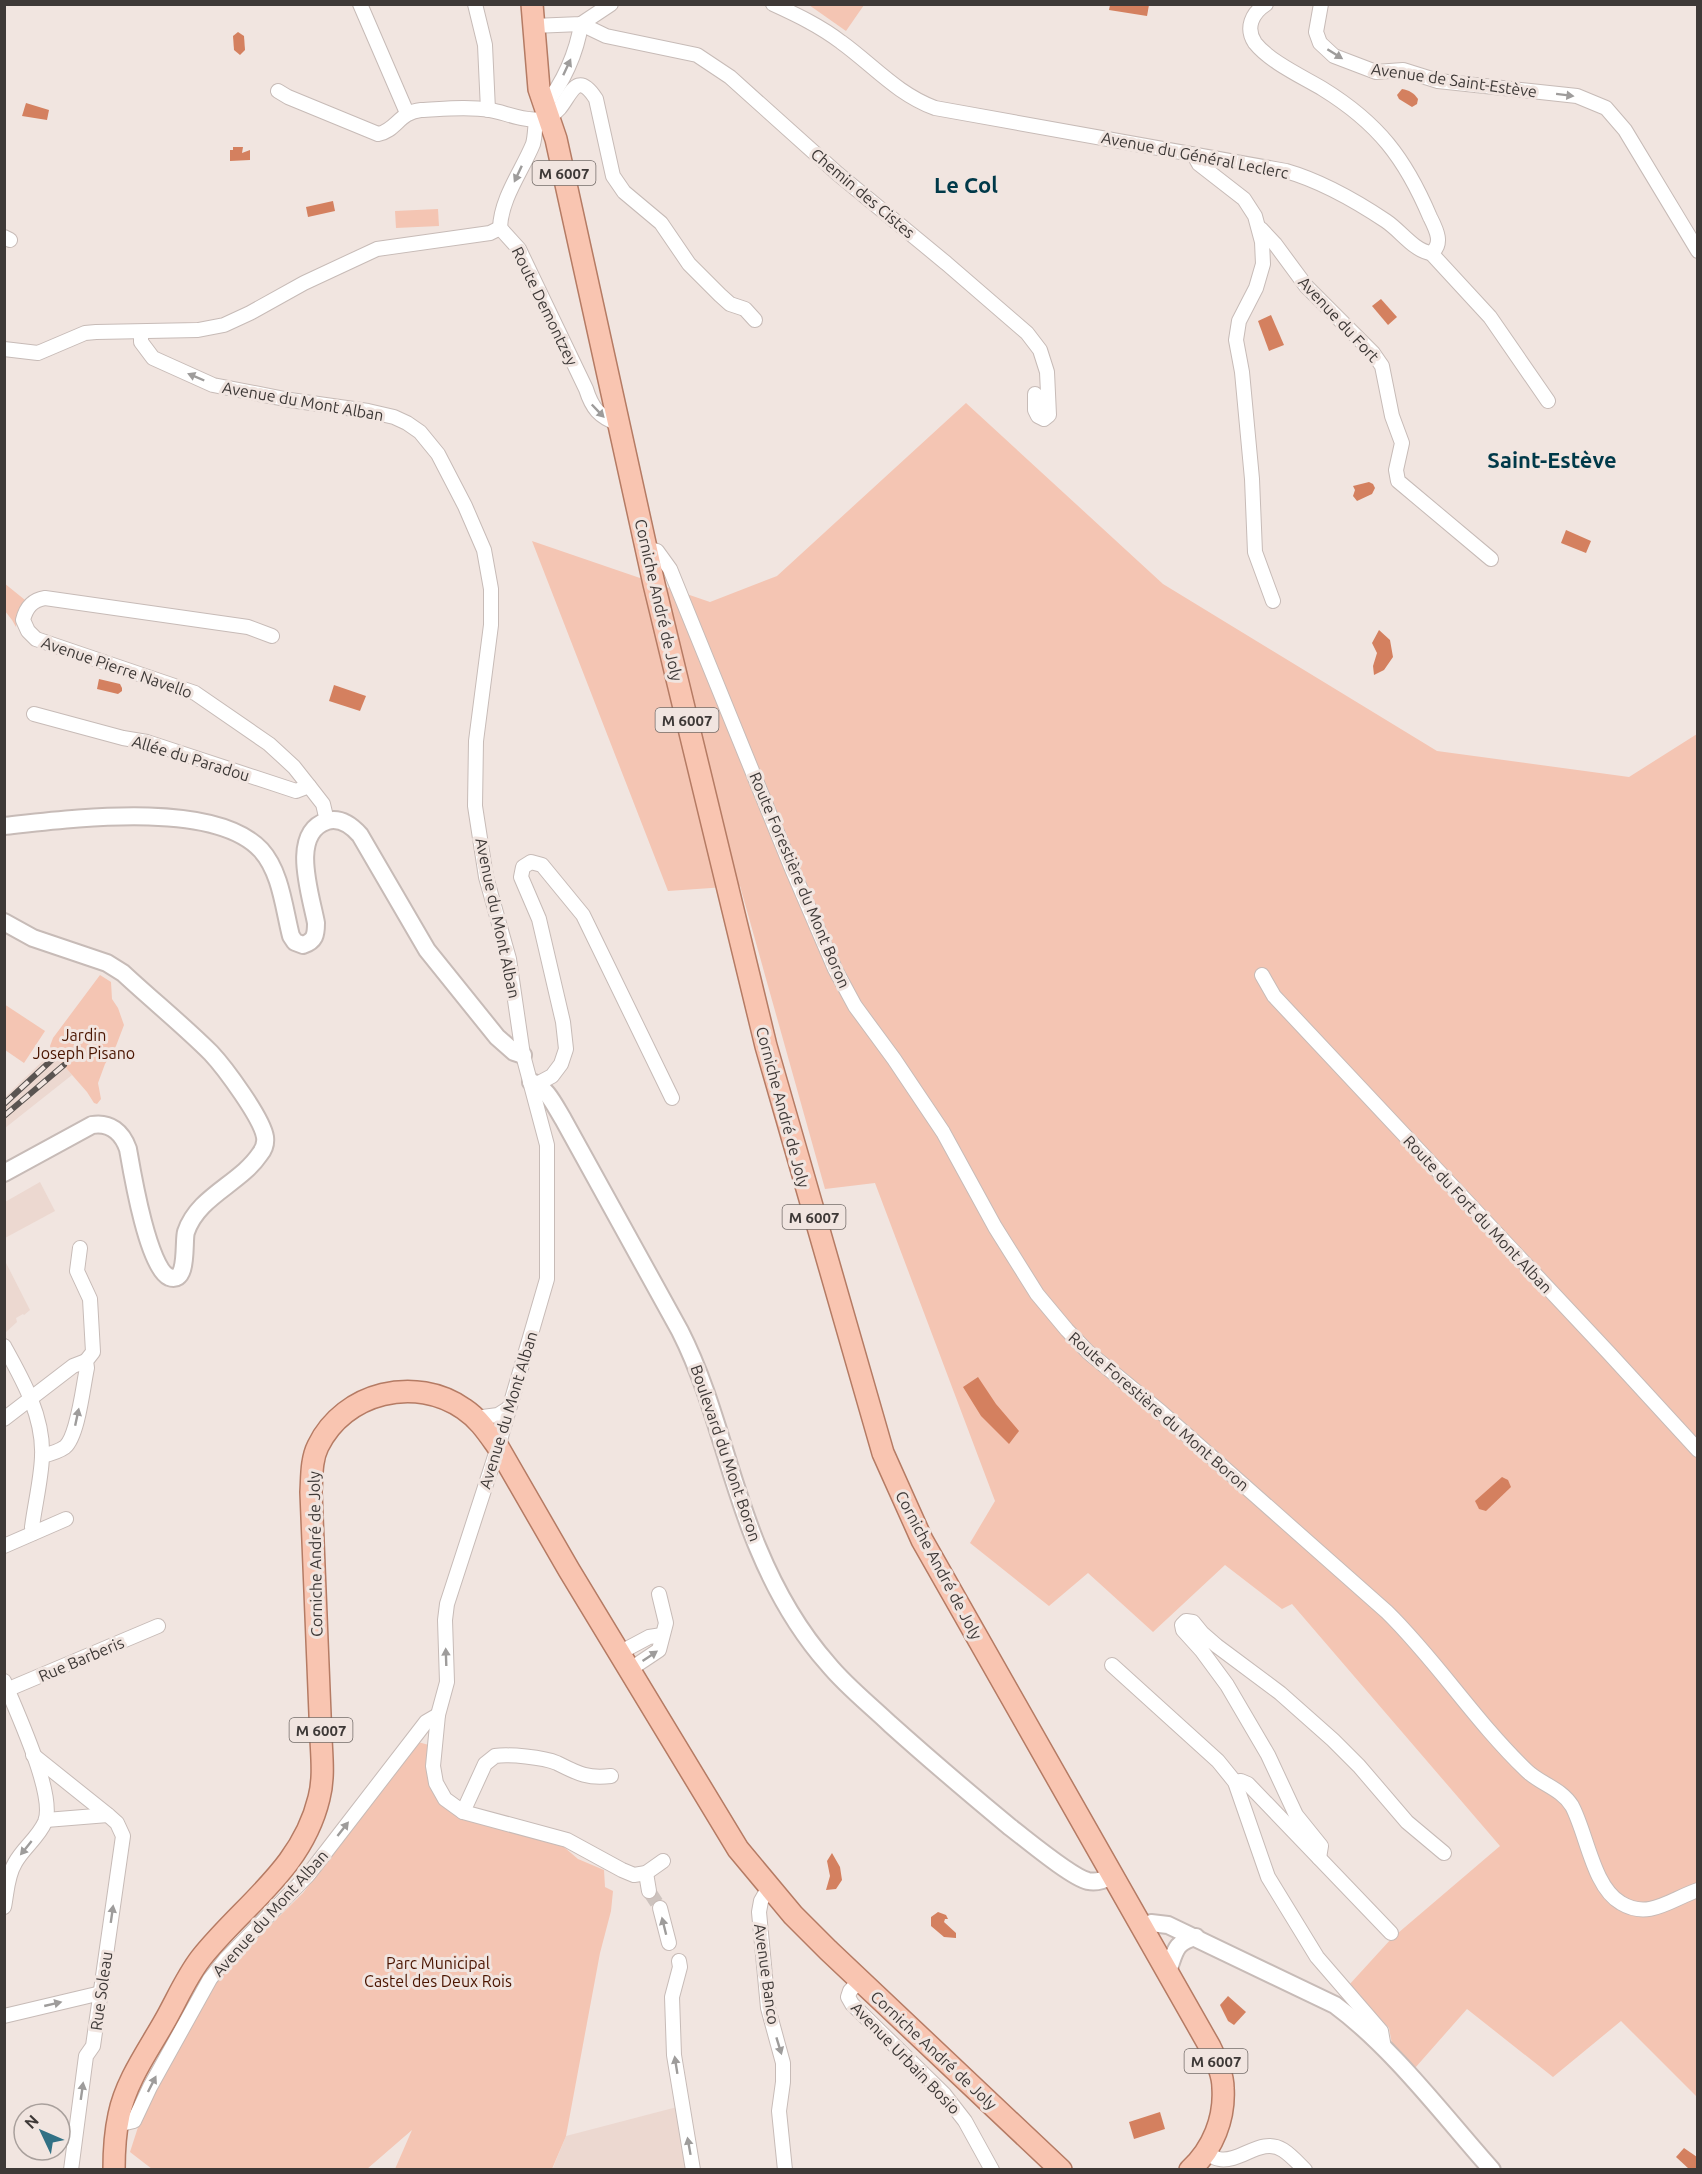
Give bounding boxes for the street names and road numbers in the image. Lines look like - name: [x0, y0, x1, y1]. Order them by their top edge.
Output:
- street label: Avenue de Saint-Estève: [1370, 59, 1538, 101]
- street label: Avenue du Général Leclerc: [1100, 128, 1291, 182]
- street label: Chemin des Cistes: [808, 144, 919, 242]
- road number: M 6007: [532, 161, 596, 185]
- street label: Route Demontzey: [508, 244, 582, 368]
- street label: Avenue du Fort: [1295, 273, 1384, 366]
- street label: Avenue du Mont Alban: [221, 378, 385, 424]
- street label: Corniche André de Joly: [632, 517, 686, 683]
- street label: Avenue Pierre Navello: [39, 633, 195, 701]
- road number: M 6007: [656, 708, 718, 732]
- street label: Allée du Paradou: [130, 732, 252, 784]
- street label: Route Forestière du Mont Boron: [746, 769, 854, 991]
- street label: Avenue du Mont Alban: [472, 836, 524, 1000]
- street label: Corniche André de Joly: [753, 1025, 813, 1190]
- street label: Route du Fort du Mont Alban: [1400, 1131, 1556, 1297]
- road number: M 6007: [782, 1205, 846, 1229]
- street label: Route Forestière du Mont Boron: [1065, 1328, 1253, 1494]
- street label: Avenue du Mont Alban: [476, 1329, 540, 1491]
- street label: Boulevard du Mont Boron: [687, 1362, 765, 1544]
- street label: Corniche André de Joly: [305, 1471, 325, 1637]
- street label: Corniche André de Joly: [892, 1488, 986, 1643]
- street label: Rue Barberis: [36, 1633, 127, 1685]
- road number: M 6007: [290, 1718, 352, 1742]
- street label: Avenue du Mont Alban: [209, 1846, 331, 1980]
- street label: Avenue Banco: [751, 1922, 783, 2026]
- street label: Rue Soleau: [87, 1950, 115, 2032]
- street label: Corniche André de Joly: [867, 1987, 1001, 2113]
- street label: Avenue Urbain Bosio: [848, 1998, 964, 2118]
- road number: M 6007: [1184, 2049, 1248, 2073]

